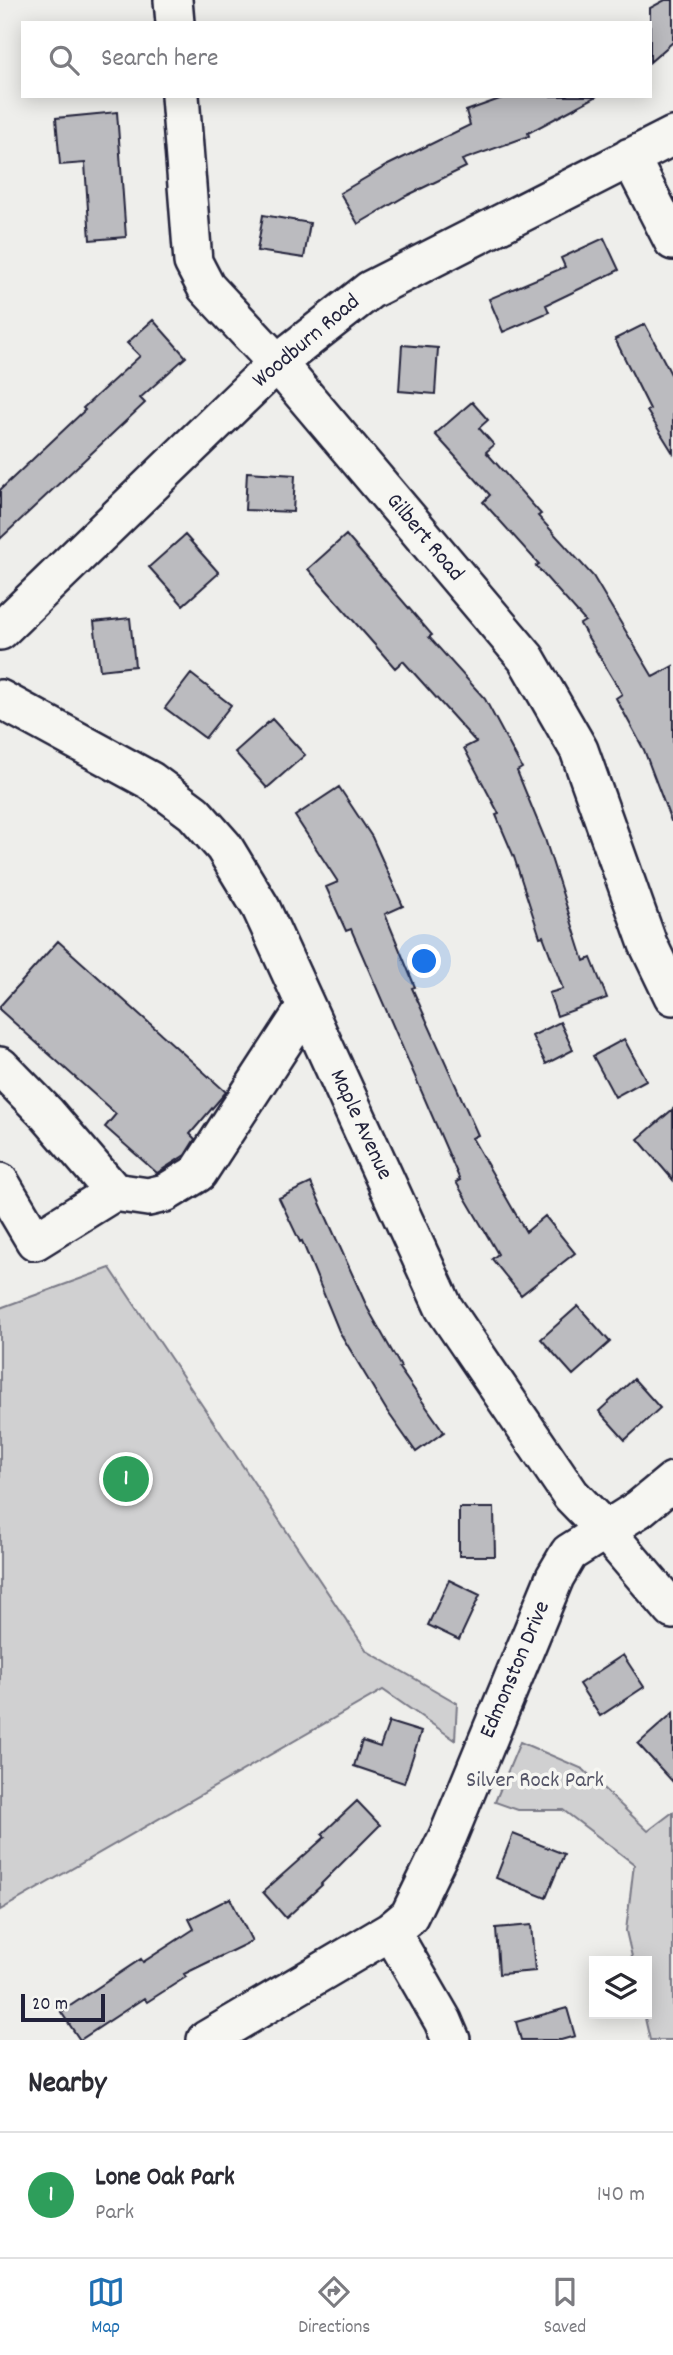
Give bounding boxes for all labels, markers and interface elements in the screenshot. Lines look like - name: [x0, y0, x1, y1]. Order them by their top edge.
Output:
- search box: [21, 21, 652, 98]
- icon: search: [45, 41, 83, 79]
- text: Search here: [101, 41, 219, 78]
- street label: Woodburn Road: [246, 287, 368, 397]
- street label: Gilbert Road: [377, 487, 471, 589]
- your location: [407, 944, 441, 978]
- street label: Maple Avenue: [320, 1064, 400, 1186]
- pin: 1: [103, 1453, 149, 1505]
- street label: Edmonston Drive: [472, 1596, 560, 1744]
- park label: Silver Rock Park: [466, 1765, 604, 1798]
- map controls: [589, 1956, 652, 2019]
- button: layers: [589, 1956, 652, 2019]
- scale bar: [21, 1991, 105, 2023]
- text: 20 m: [32, 1992, 68, 2019]
- text: Nearby: [28, 2064, 106, 2107]
- text: Lone Oak Park: [95, 2160, 235, 2197]
- text: 1: [48, 2179, 54, 2212]
- text: 140 m: [597, 2179, 645, 2212]
- text: Park: [95, 2197, 134, 2230]
- tab: Map: [87, 2273, 125, 2342]
- tab: Directions: [298, 2273, 370, 2342]
- tab: Saved: [544, 2273, 586, 2342]

